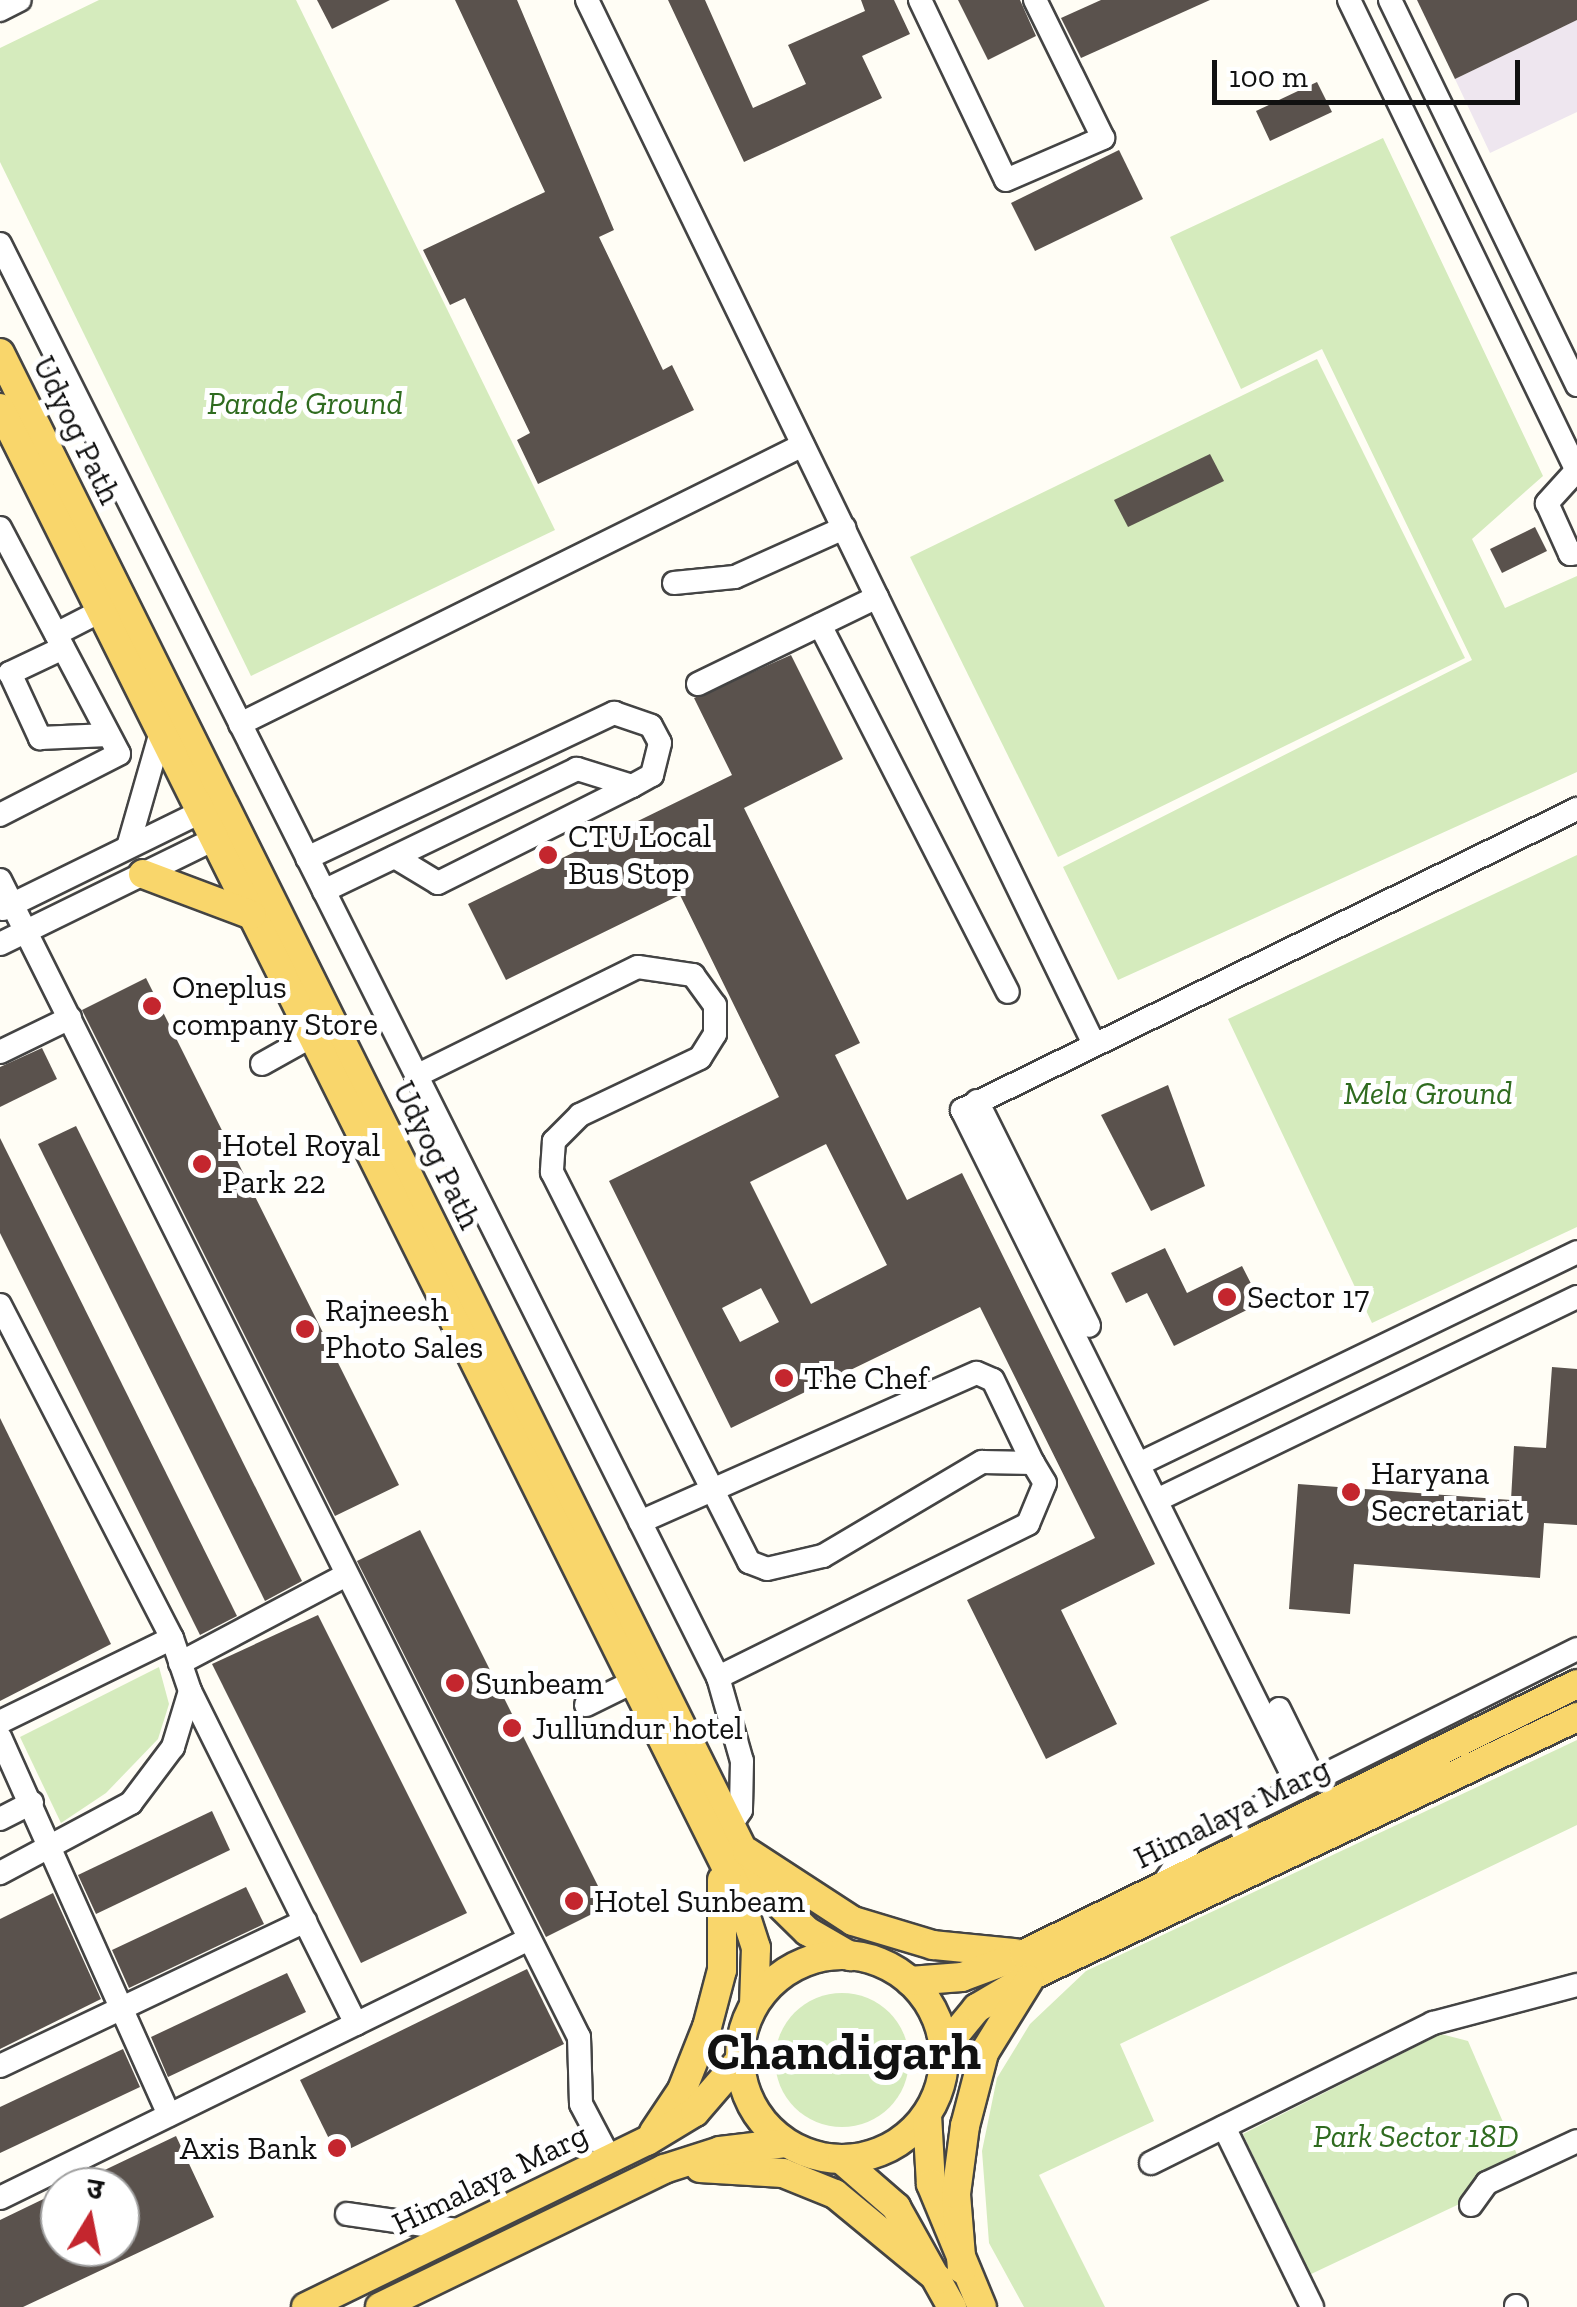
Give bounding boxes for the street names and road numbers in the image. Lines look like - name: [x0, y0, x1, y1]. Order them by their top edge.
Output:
- street label: Udyog Path: [25, 350, 129, 510]
- street label: Udyog Path: [385, 1075, 489, 1235]
- street label: Himalaya Marg: [1128, 1749, 1336, 1877]
- street label: Himalaya Marg: [386, 2115, 594, 2243]

